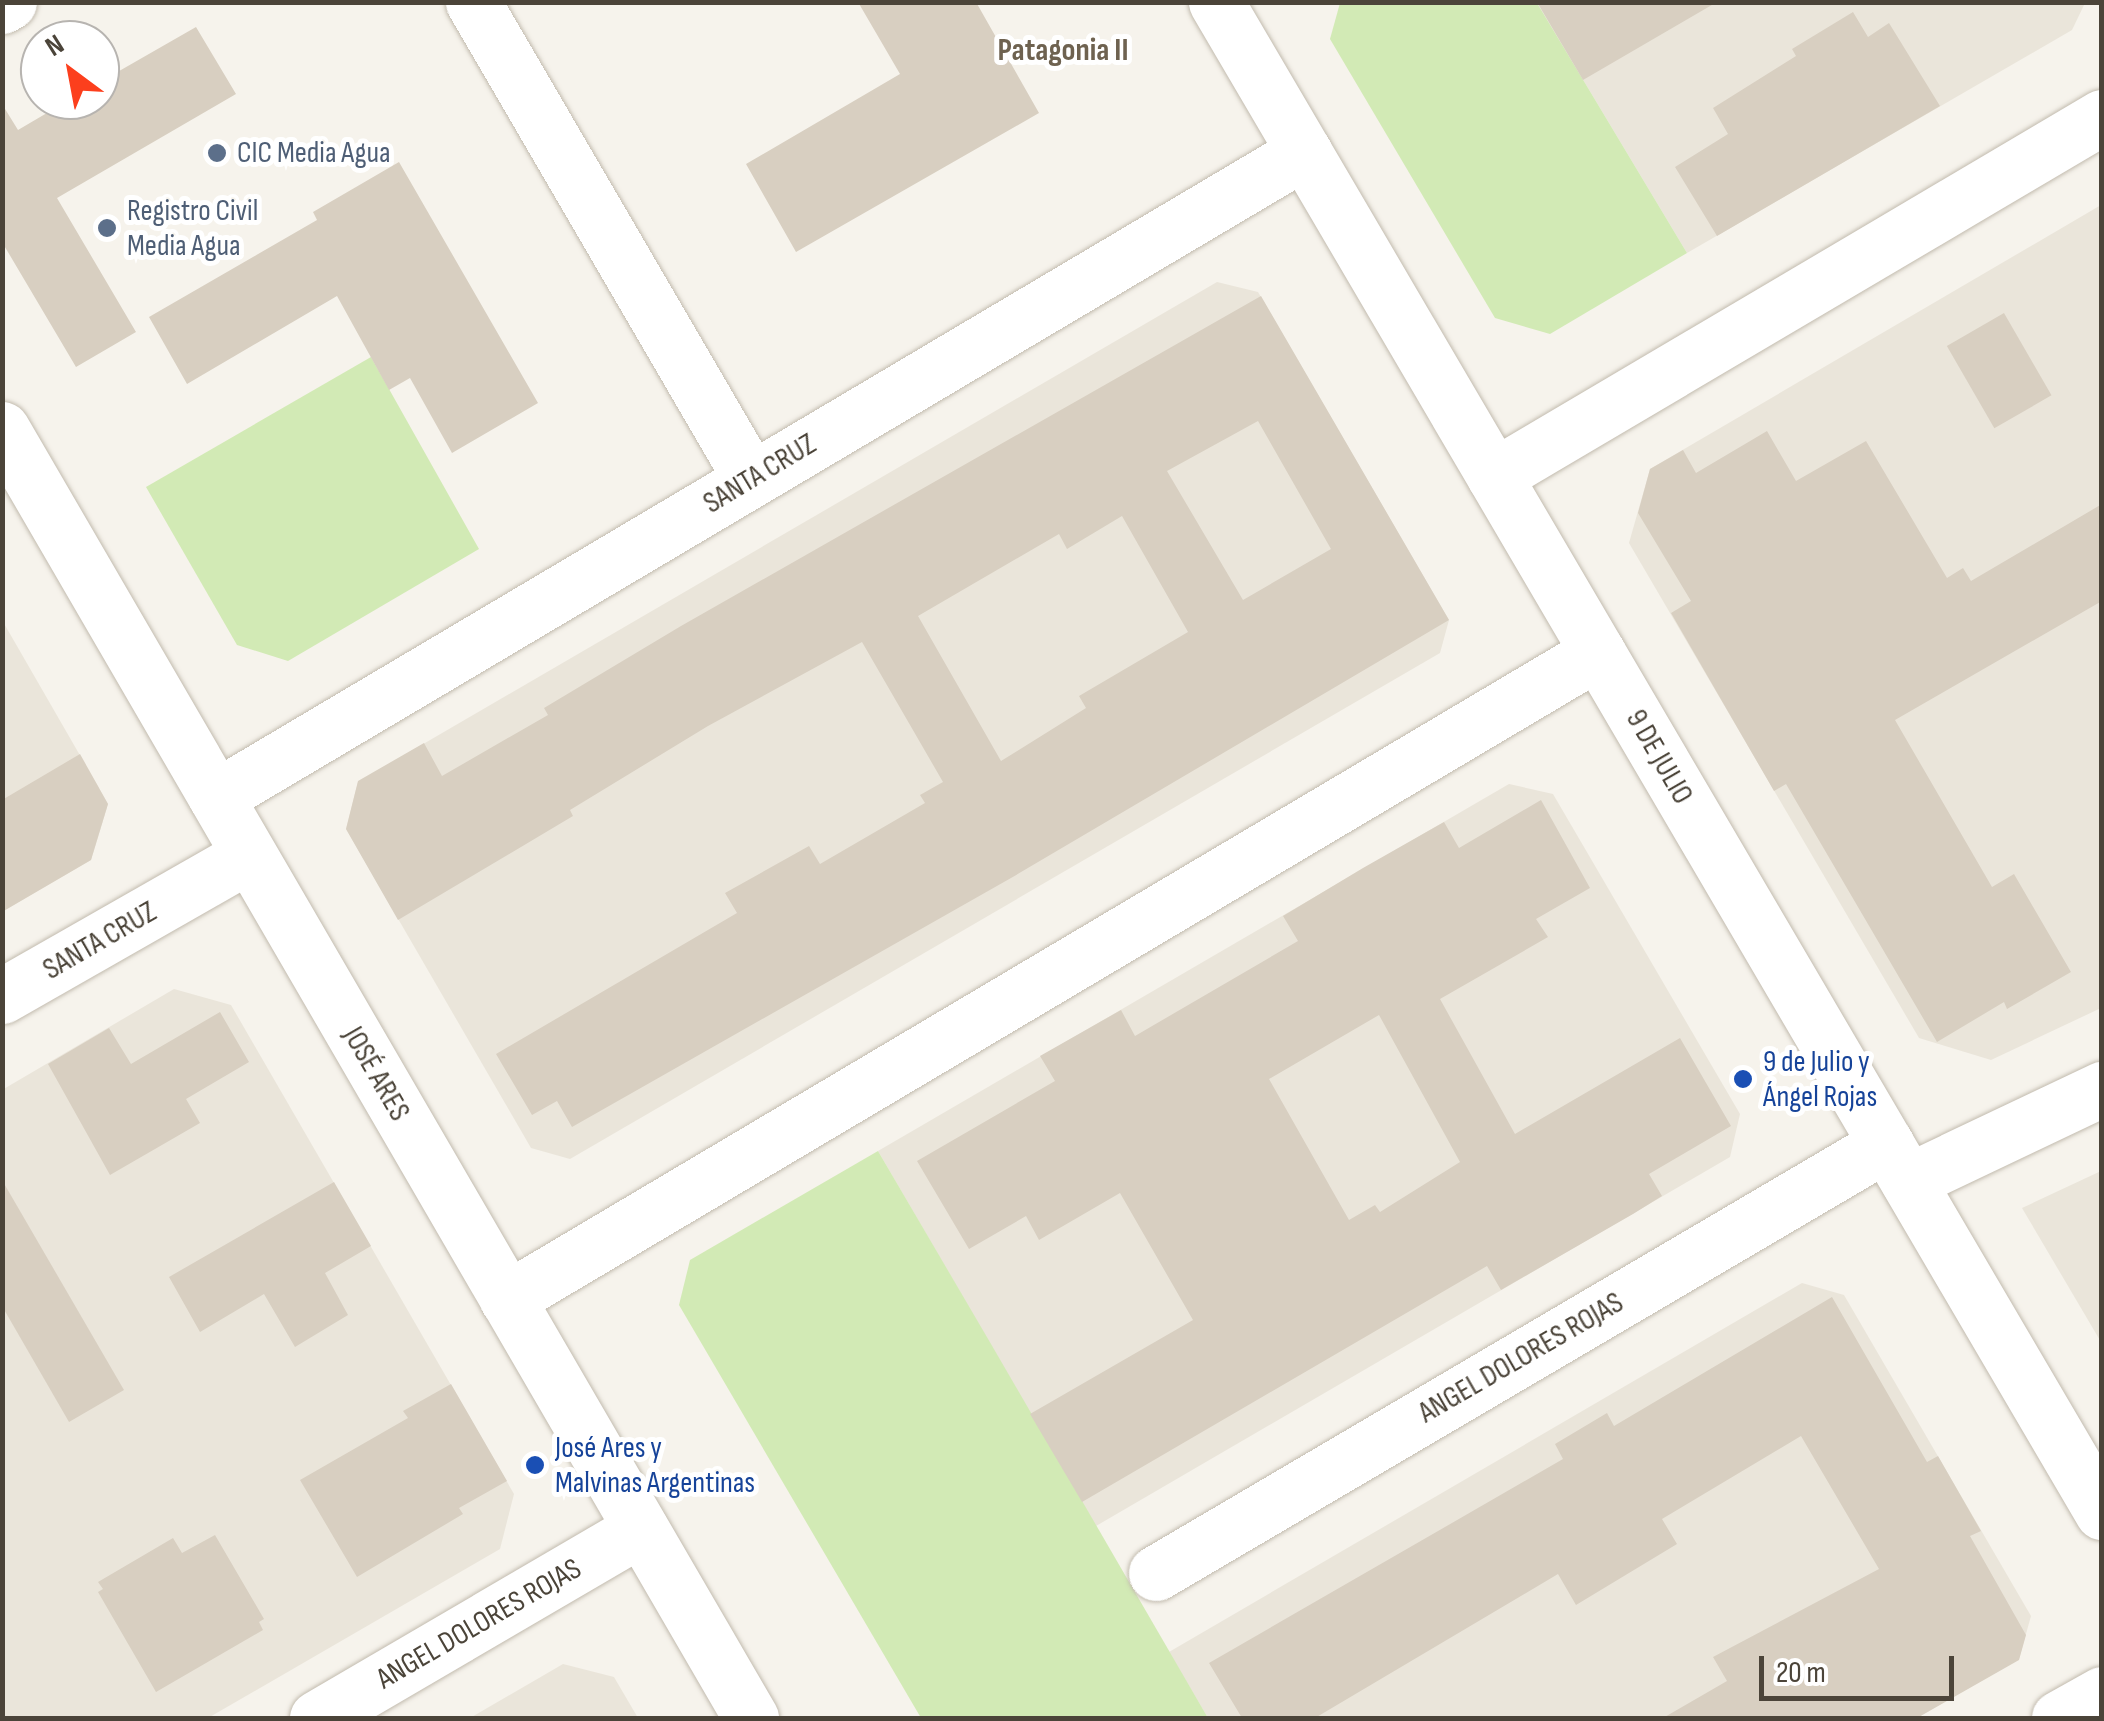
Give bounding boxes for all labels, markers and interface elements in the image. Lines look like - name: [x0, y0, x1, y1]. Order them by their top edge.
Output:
- north arrow: [20, 20, 120, 120]
- text: N: [40, 28, 70, 64]
- district label: Patagonia II: [997, 32, 1129, 70]
- place label: CIC Media Agua: [237, 135, 391, 171]
- marker: CIC Media Agua: [206, 142, 228, 164]
- place label: Registro Civil Media Agua: [127, 193, 258, 264]
- marker: Registro Civil Media Agua: [96, 217, 118, 239]
- street label: SANTA CRUZ: [697, 426, 823, 522]
- street label: 9 DE JULIO: [1618, 703, 1700, 811]
- street label: SANTA CRUZ: [37, 894, 163, 988]
- street label: JOSÉ ARES: [335, 1021, 417, 1127]
- place label: 9 de Julio y Ángel Rojas: [1763, 1044, 1877, 1114]
- marker: 9 de Julio y Ángel Rojas: [1732, 1068, 1754, 1090]
- street label: ANGEL DOLORES ROJAS: [1412, 1285, 1630, 1431]
- place label: José Ares y Malvinas Argentinas: [555, 1430, 755, 1500]
- marker: José Ares y Malvinas Argentinas: [524, 1454, 546, 1476]
- street label: ANGEL DOLORES ROJAS: [370, 1551, 588, 1697]
- scale bar: [1764, 1636, 1959, 1698]
- text: 20 m: [1776, 1655, 1826, 1691]

